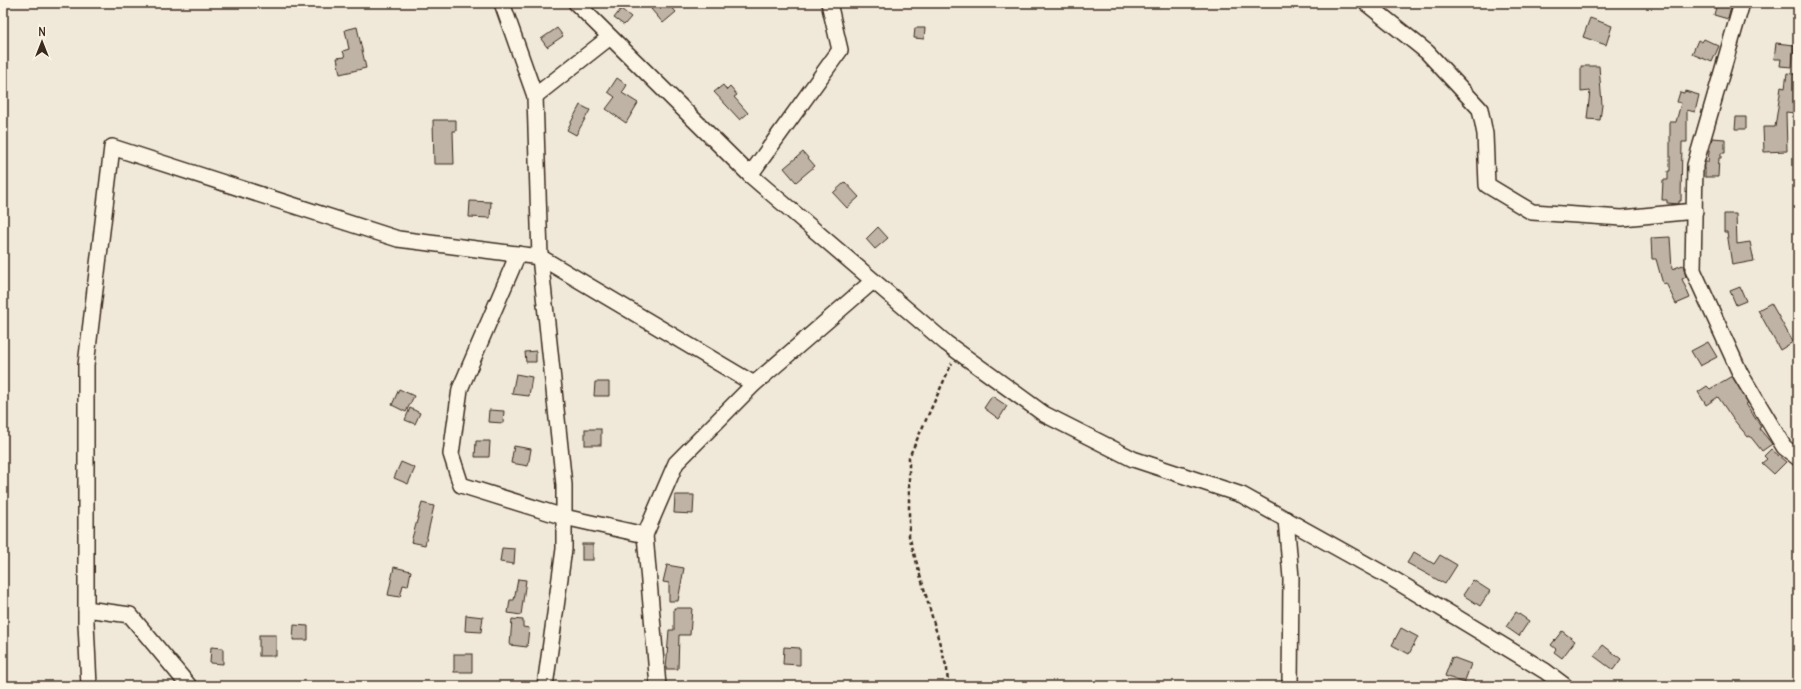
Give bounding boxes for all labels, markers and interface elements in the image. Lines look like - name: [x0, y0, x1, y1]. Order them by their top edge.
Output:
- north arrow: [22, 22, 62, 62]
- text: N: [38, 25, 46, 39]

